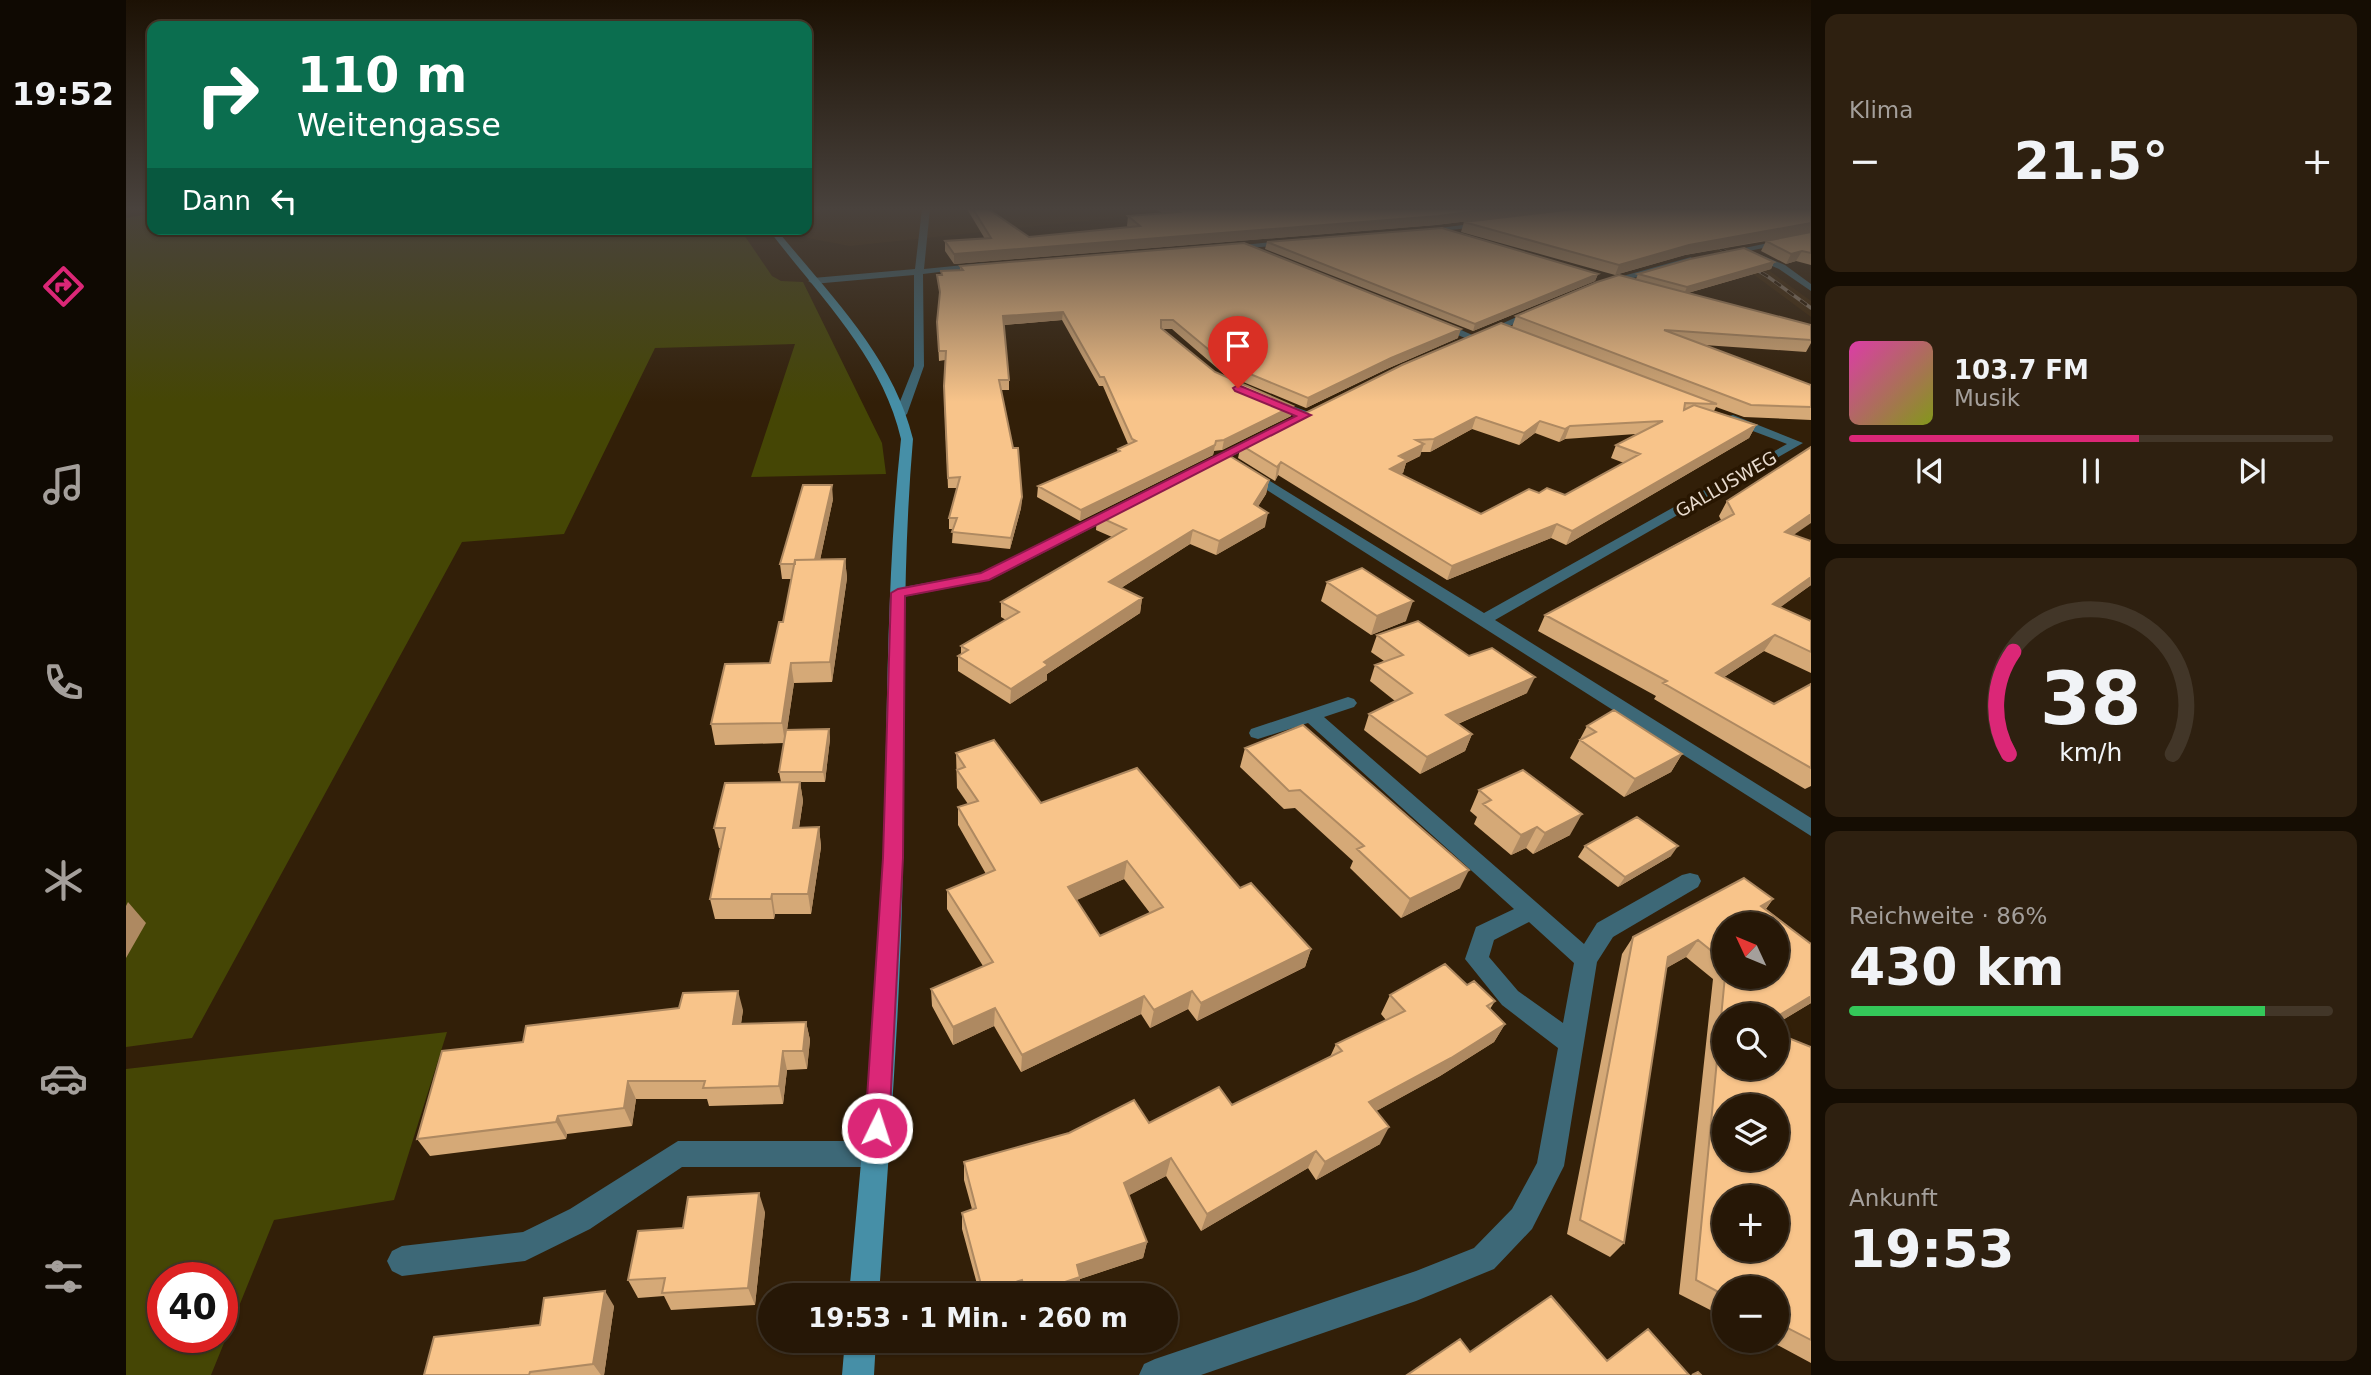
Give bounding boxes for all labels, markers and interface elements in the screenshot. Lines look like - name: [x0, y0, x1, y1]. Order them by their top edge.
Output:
- text: 110 m: [297, 47, 467, 104]
- icon: right: [182, 49, 273, 140]
- text: 19:52: [12, 75, 114, 113]
- text: Klima: [1849, 97, 1913, 123]
- text: Weitengasse: [297, 106, 501, 144]
- text: 21.5°: [2014, 131, 2168, 191]
- text: −: [1849, 139, 1881, 183]
- text: +: [2301, 139, 2333, 183]
- icon: left: [265, 182, 303, 220]
- text: Dann: [182, 186, 251, 216]
- icon: directions: [39, 262, 88, 311]
- pin: [1208, 316, 1268, 388]
- icon: arrive: [1219, 327, 1257, 365]
- text: 103.7 FM: [1954, 355, 2089, 385]
- text: Musik: [1954, 385, 2020, 411]
- street label: GALLUSWEG: [1672, 447, 1780, 521]
- icon: previous: [1911, 452, 1949, 490]
- icon: pause: [2072, 452, 2110, 490]
- icon: next: [2233, 452, 2271, 490]
- icon: music: [39, 460, 88, 509]
- text: 38: [2040, 656, 2142, 741]
- icon: phone: [39, 658, 88, 707]
- text: km/h: [2059, 737, 2123, 766]
- icon: climate: [39, 856, 88, 905]
- text: Reichweite · 86%: [1849, 903, 2047, 929]
- north arrow: [1712, 912, 1788, 989]
- map controls: [1712, 912, 1789, 1353]
- text: 430 km: [1849, 937, 2064, 997]
- button: search: [1712, 1003, 1789, 1080]
- icon: car: [39, 1054, 88, 1103]
- position arrow: [840, 1091, 914, 1165]
- button: layers: [1712, 1094, 1789, 1171]
- button: +: [1712, 1185, 1789, 1262]
- text: Ankunft: [1849, 1185, 1938, 1211]
- text: 19:53: [1849, 1219, 2015, 1279]
- icon: filters: [39, 1252, 88, 1301]
- speed limit sign: 40: [147, 1262, 238, 1353]
- button: −: [1712, 1276, 1789, 1353]
- text: 19:53 · 1 Min. · 260 m: [808, 1303, 1128, 1333]

